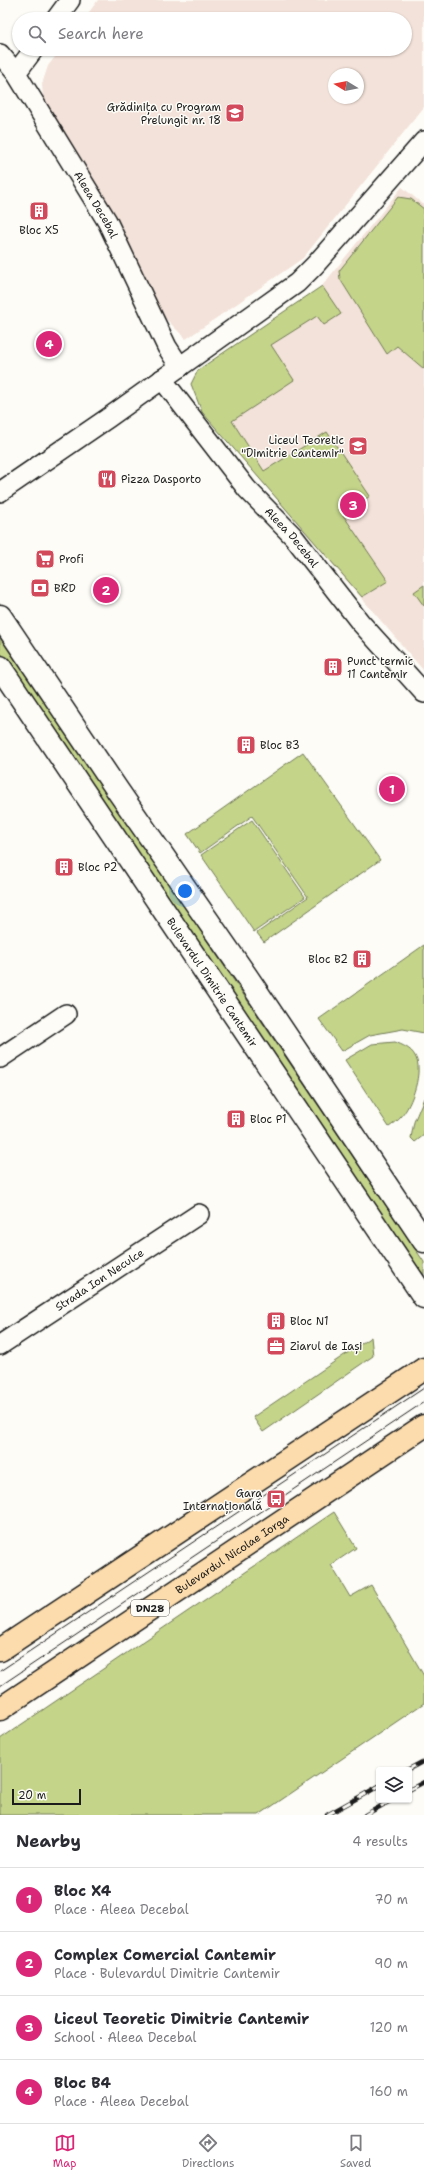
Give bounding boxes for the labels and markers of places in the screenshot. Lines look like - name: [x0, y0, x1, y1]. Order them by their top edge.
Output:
- place label: Grădinița cu Program Prelungit nr. 18: [107, 100, 222, 128]
- school or university icon: Grădinița cu Program Prelungit nr. 18: [224, 102, 246, 124]
- building icon: Bloc X5: [28, 200, 50, 222]
- place label: Bloc X5: [19, 223, 59, 238]
- pin: 4: [36, 329, 62, 359]
- place label: Liceul Teoretic "Dimitrie Cantemir": [241, 433, 344, 461]
- school or university icon: Liceul Teoretic "Dimitrie Cantemir": [347, 435, 369, 457]
- restaurant icon: Pizza Dasporto: [96, 468, 118, 490]
- place label: Pizza Dasporto: [121, 472, 201, 487]
- pin: 3: [340, 490, 366, 520]
- supermarket icon: Profi: [34, 548, 56, 570]
- place label: Profi: [59, 552, 84, 567]
- pin: 2: [93, 575, 119, 605]
- bank icon: BRD: [29, 577, 51, 599]
- place label: BRD: [54, 581, 76, 596]
- place label: Punct termic 11 Cantemir: [347, 654, 414, 682]
- building icon: Punct termic 11 Cantemir: [322, 656, 344, 678]
- building icon: Bloc B3: [235, 734, 257, 756]
- place label: Bloc B3: [260, 738, 300, 753]
- pin: 1: [379, 774, 405, 804]
- building icon: Bloc P2: [53, 856, 75, 878]
- place label: Bloc P2: [78, 860, 117, 875]
- building icon: Bloc B2: [351, 948, 373, 970]
- place label: Bloc B2: [308, 952, 348, 967]
- building icon: Bloc P1: [225, 1108, 247, 1130]
- place label: Bloc P1: [250, 1112, 287, 1127]
- building icon: Bloc N1: [265, 1310, 287, 1332]
- place label: Bloc N1: [290, 1314, 329, 1329]
- office icon: Ziarul de Iași: [265, 1335, 287, 1357]
- place label: Ziarul de Iași: [290, 1339, 362, 1354]
- place label: Gara Internațională: [183, 1486, 262, 1514]
- bus stop icon: Gara Internațională: [265, 1488, 287, 1510]

